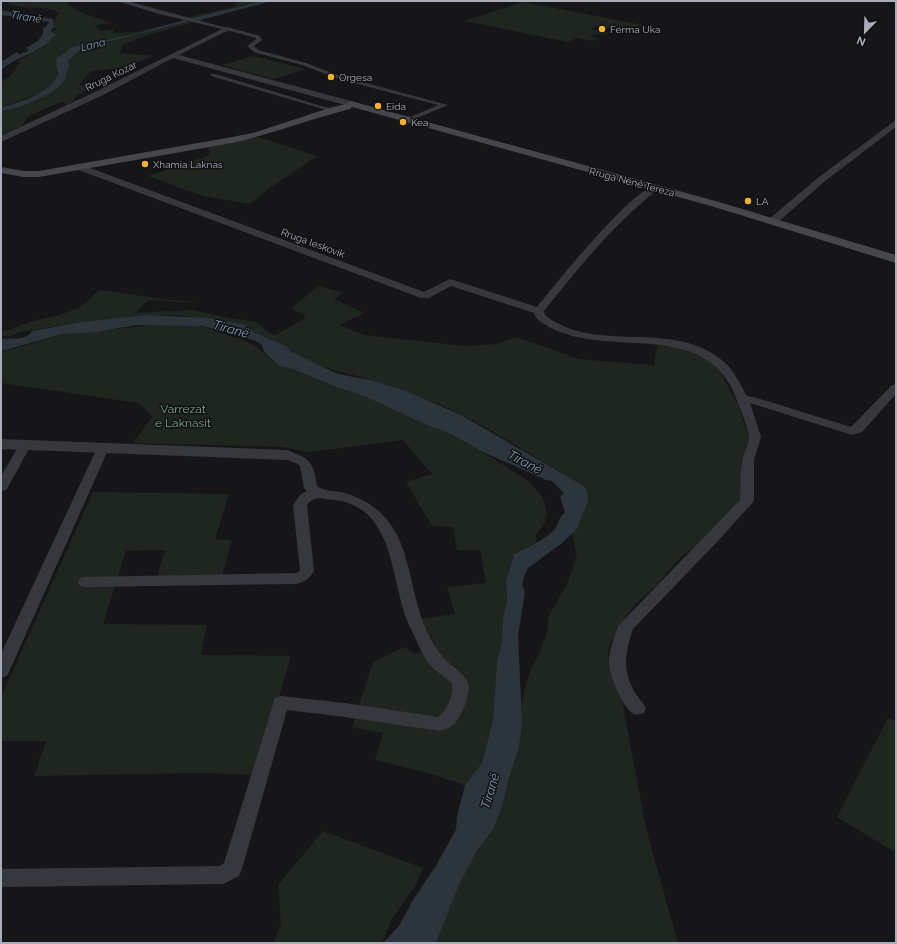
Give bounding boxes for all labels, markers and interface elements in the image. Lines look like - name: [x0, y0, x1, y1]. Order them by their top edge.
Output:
- water label: Tiranë: [10, 8, 42, 26]
- north arrow: [845, 12, 885, 52]
- marker: Ferma Uka: [597, 24, 607, 34]
- place label: Ferma Uka: [610, 24, 660, 35]
- text: N: [855, 33, 868, 48]
- water label: Lana: [79, 36, 107, 54]
- street label: Rruga Kozar: [83, 59, 139, 93]
- marker: Orgesa: [326, 72, 336, 82]
- place label: Orgesa: [339, 72, 372, 83]
- marker: Eida: [373, 101, 383, 111]
- place label: Eida: [386, 101, 406, 112]
- marker: Kea: [398, 117, 408, 127]
- place label: Kea: [411, 117, 428, 128]
- marker: Xhamia Laknas: [140, 159, 150, 169]
- place label: Xhamia Laknas: [153, 159, 223, 170]
- street label: Rruga Nënë Tereza: [588, 165, 676, 199]
- marker: LA: [743, 196, 753, 206]
- place label: LA: [756, 196, 769, 207]
- street label: Rruga leskovik: [280, 226, 347, 260]
- water label: Tiranë: [211, 317, 251, 341]
- park label: Varrezat e Laknasit: [155, 402, 211, 430]
- water label: Tiranë: [505, 447, 545, 477]
- water label: Tiranë: [477, 771, 503, 811]

